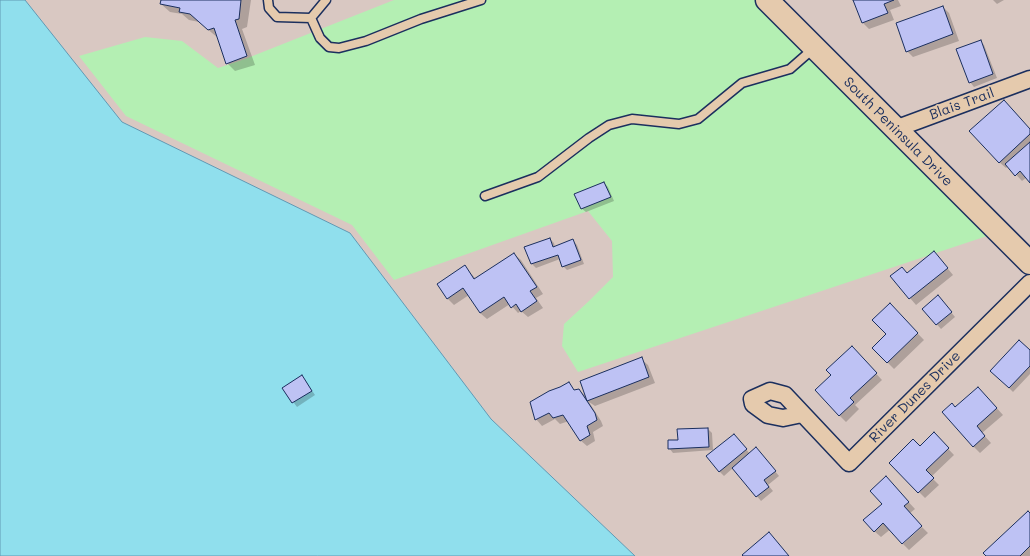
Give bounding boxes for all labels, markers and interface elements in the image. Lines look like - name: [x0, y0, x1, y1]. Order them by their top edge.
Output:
- street label: South Peninsula Drive: [840, 74, 956, 190]
- street label: Blais Trail: [927, 85, 997, 123]
- street label: River Dunes Drive: [866, 348, 964, 446]

